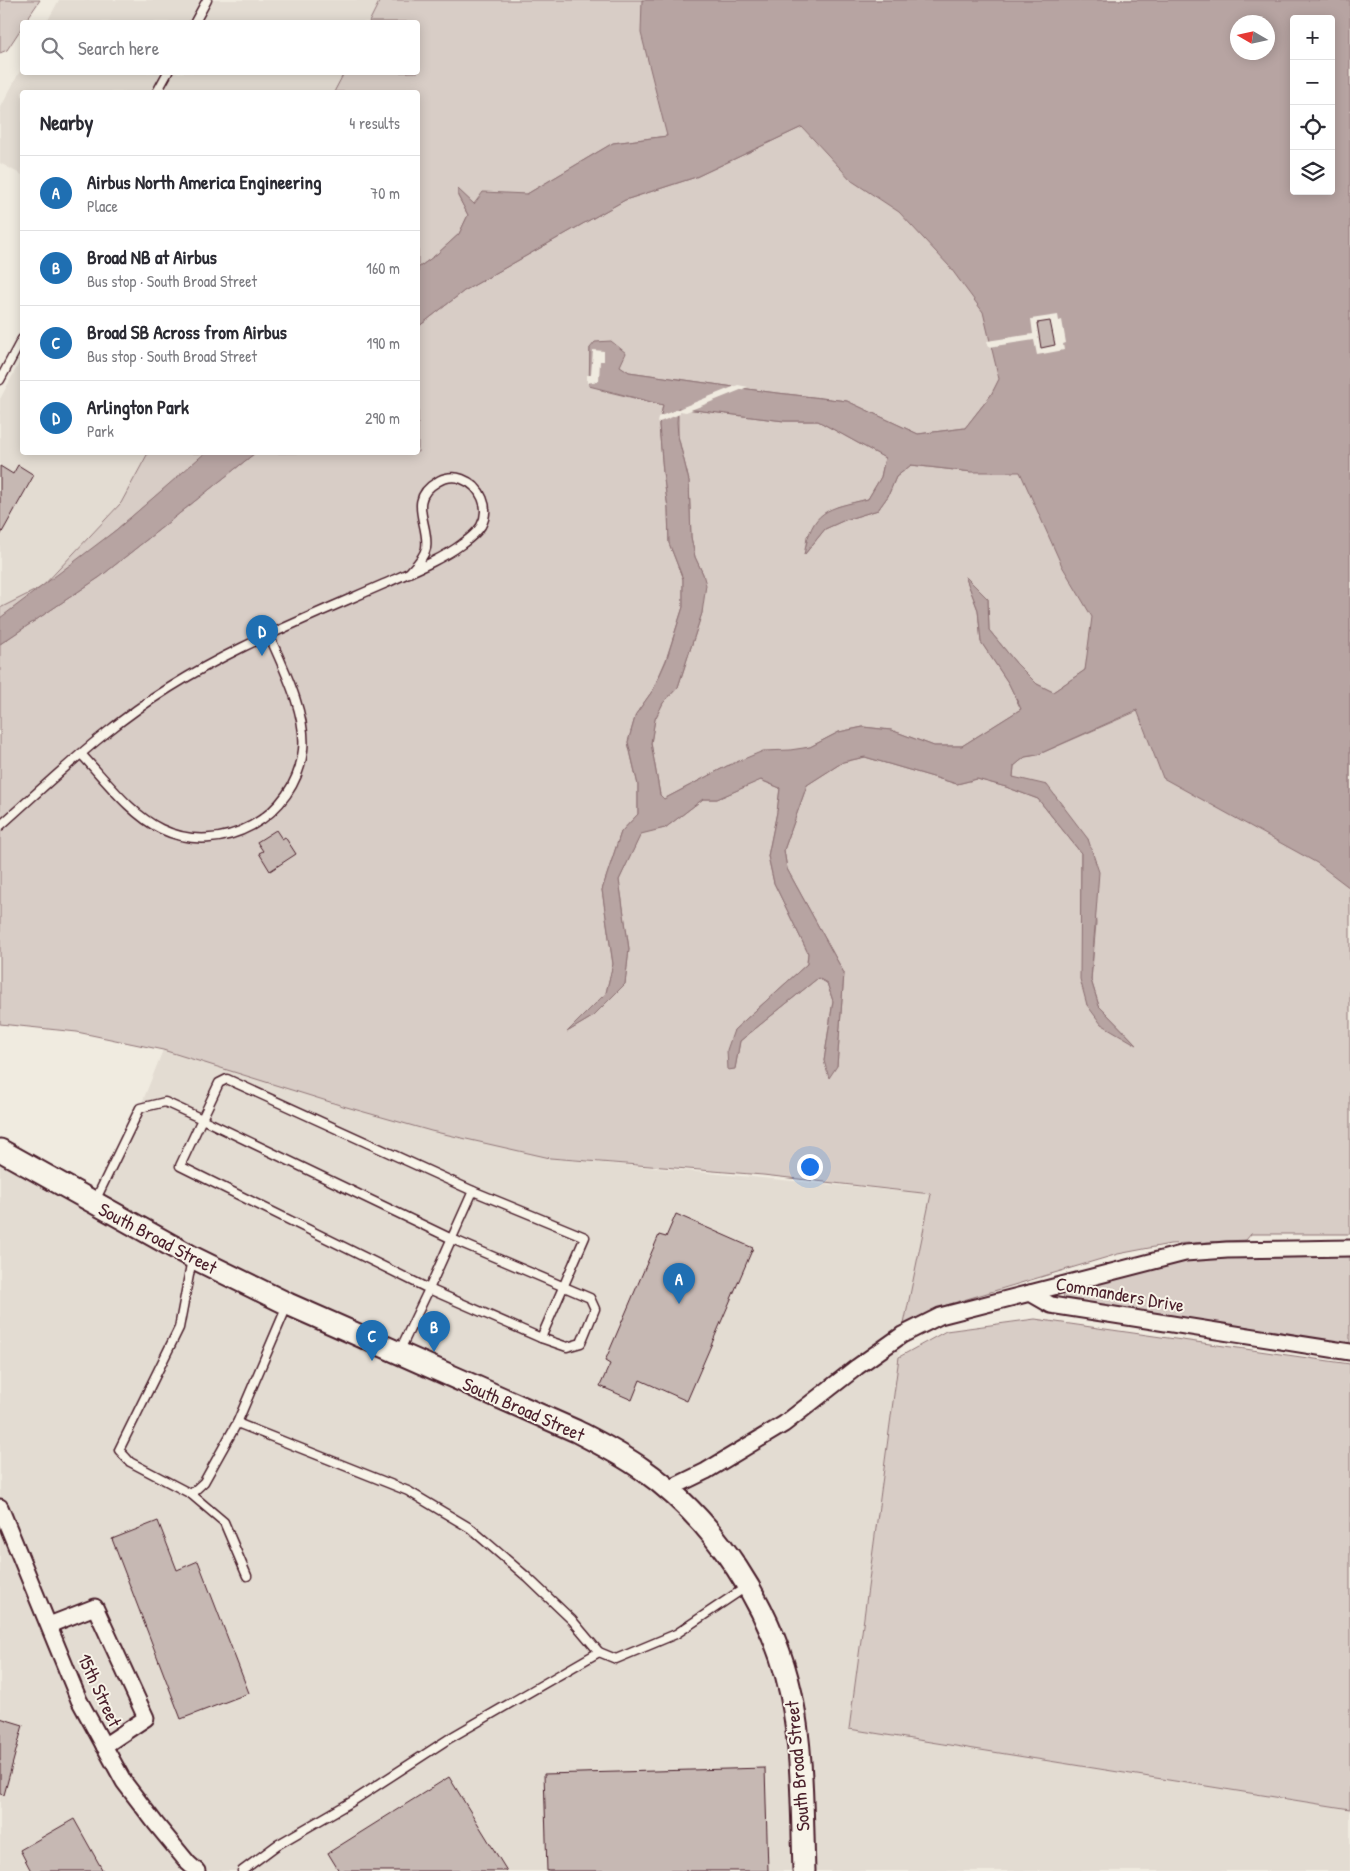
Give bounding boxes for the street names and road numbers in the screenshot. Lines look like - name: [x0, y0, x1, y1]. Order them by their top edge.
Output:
- street label: South Broad Street: [94, 1196, 222, 1280]
- street label: Commanders Drive: [1054, 1270, 1187, 1318]
- street label: South Broad Street: [459, 1370, 590, 1448]
- street label: 15th Street: [72, 1649, 128, 1731]
- street label: South Broad Street: [778, 1699, 816, 1832]

